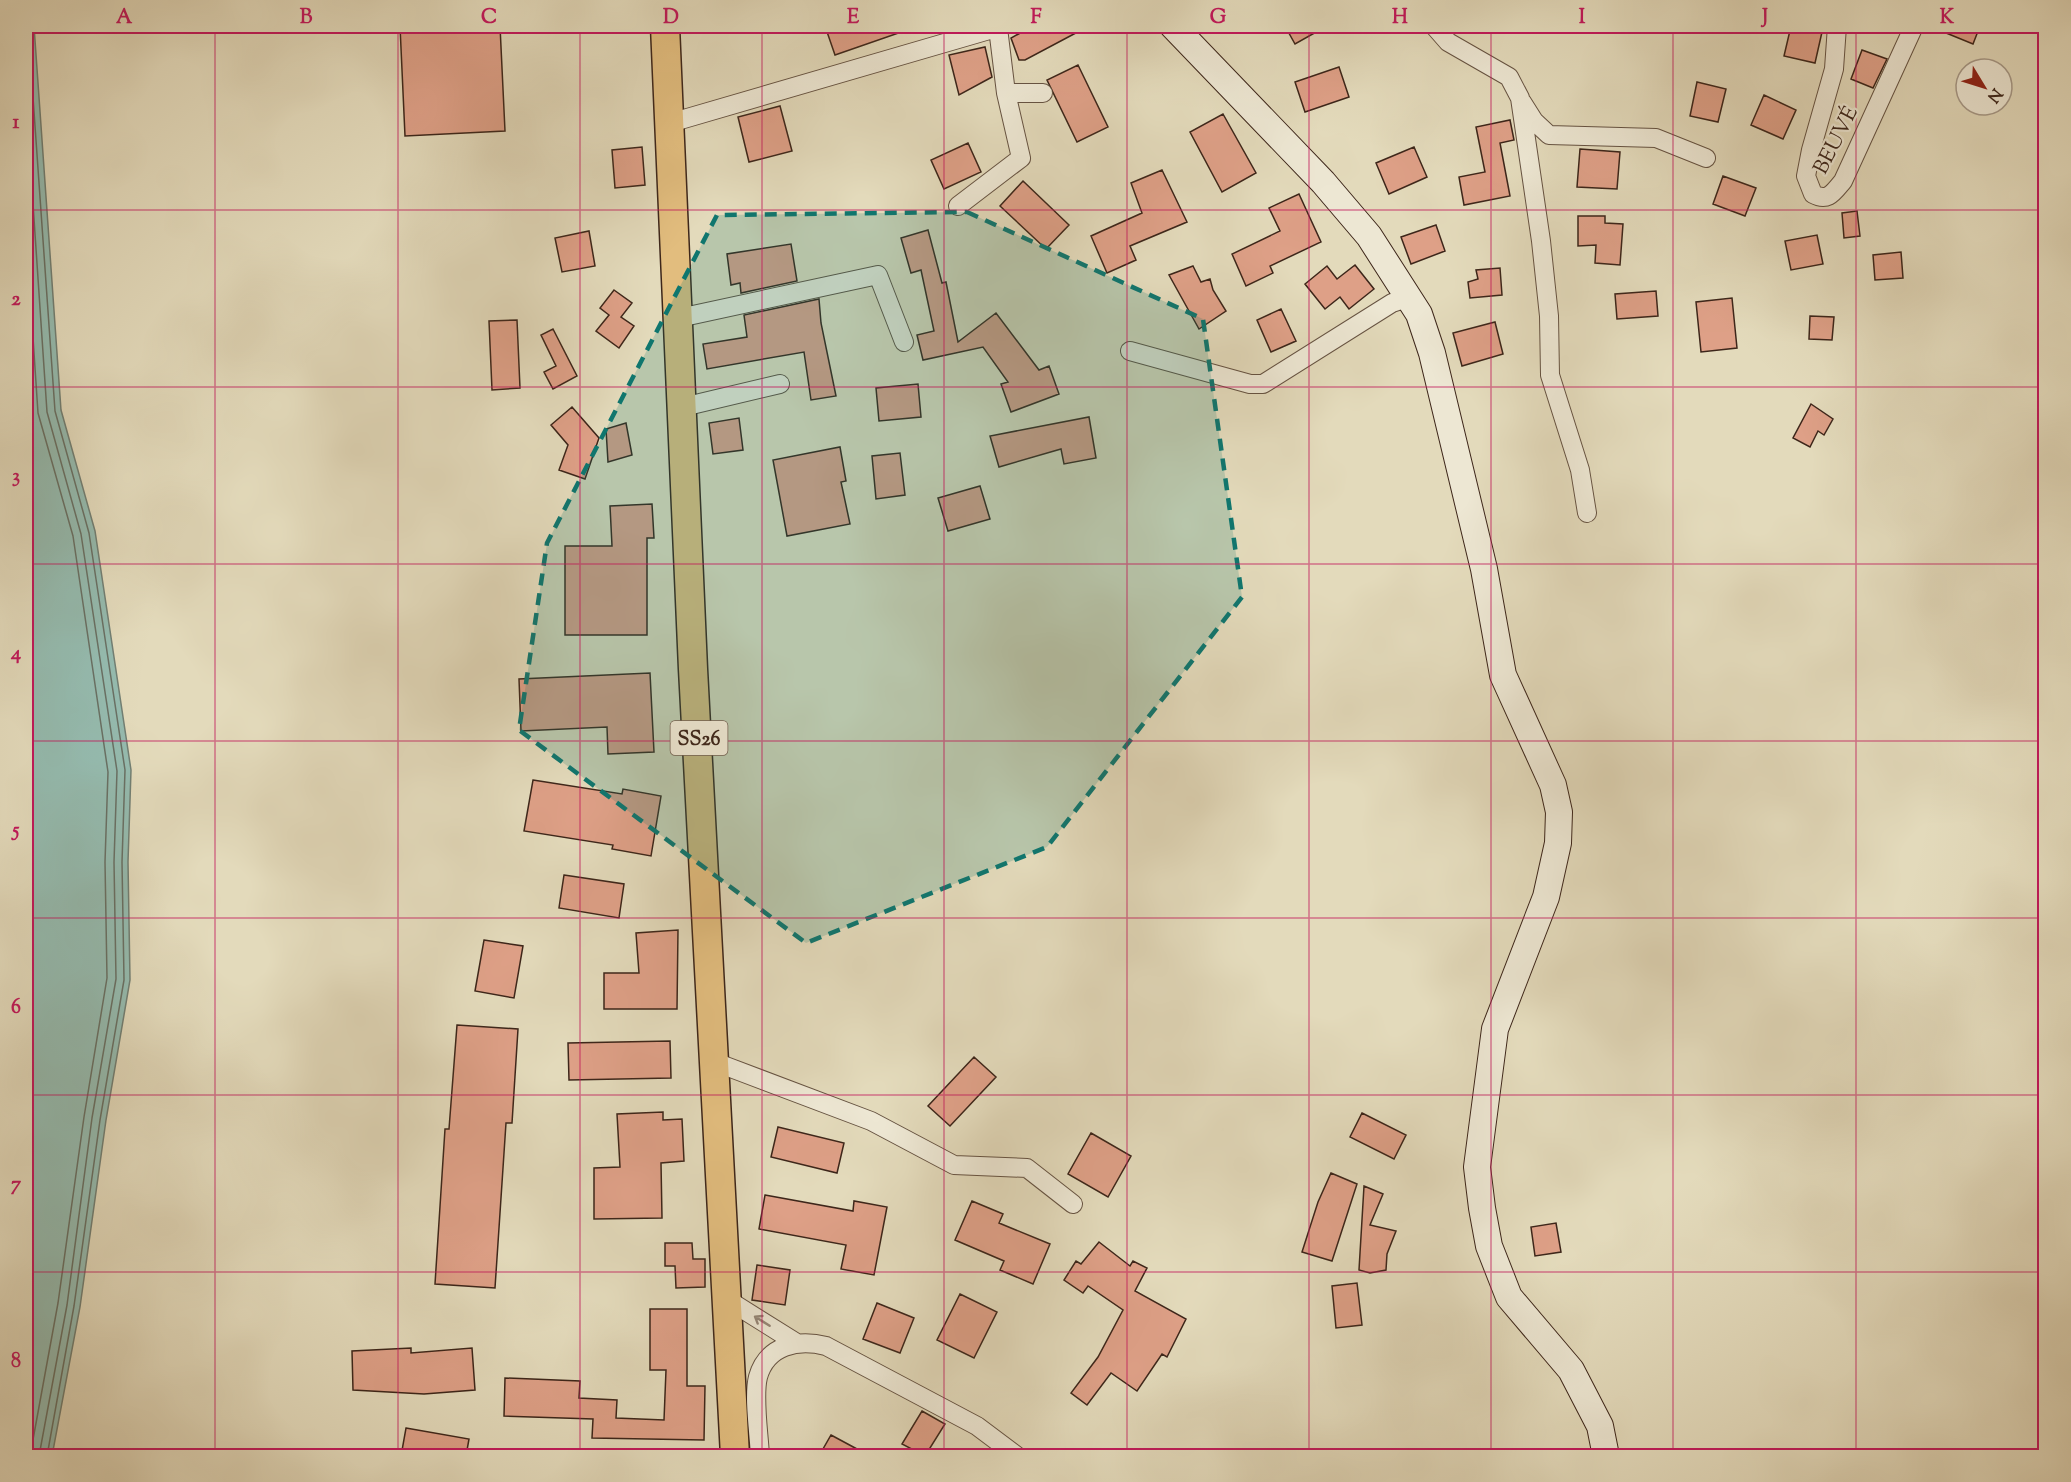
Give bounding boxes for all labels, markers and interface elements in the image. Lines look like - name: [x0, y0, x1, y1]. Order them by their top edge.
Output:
- text: A: [116, 4, 133, 33]
- text: B: [300, 4, 313, 33]
- text: C: [481, 4, 497, 33]
- text: D: [663, 4, 679, 33]
- text: E: [847, 4, 860, 33]
- text: F: [1030, 4, 1042, 33]
- text: G: [1210, 4, 1227, 33]
- text: H: [1392, 4, 1408, 33]
- text: I: [1579, 4, 1586, 33]
- text: J: [1760, 4, 1768, 33]
- text: K: [1940, 4, 1955, 33]
- north arrow: [1954, 57, 2014, 117]
- text: N: [1981, 83, 2007, 107]
- street label: BEUVÉ: [1807, 101, 1867, 180]
- text: 1: [13, 109, 20, 138]
- text: 2: [11, 286, 21, 315]
- text: 3: [12, 463, 20, 492]
- text: 4: [10, 640, 21, 669]
- road number: SS26: [670, 721, 728, 755]
- text: 5: [11, 817, 20, 846]
- text: 6: [11, 994, 21, 1023]
- text: 7: [11, 1171, 22, 1200]
- one-way arrow: [754, 1315, 770, 1327]
- text: 8: [11, 1348, 21, 1377]

